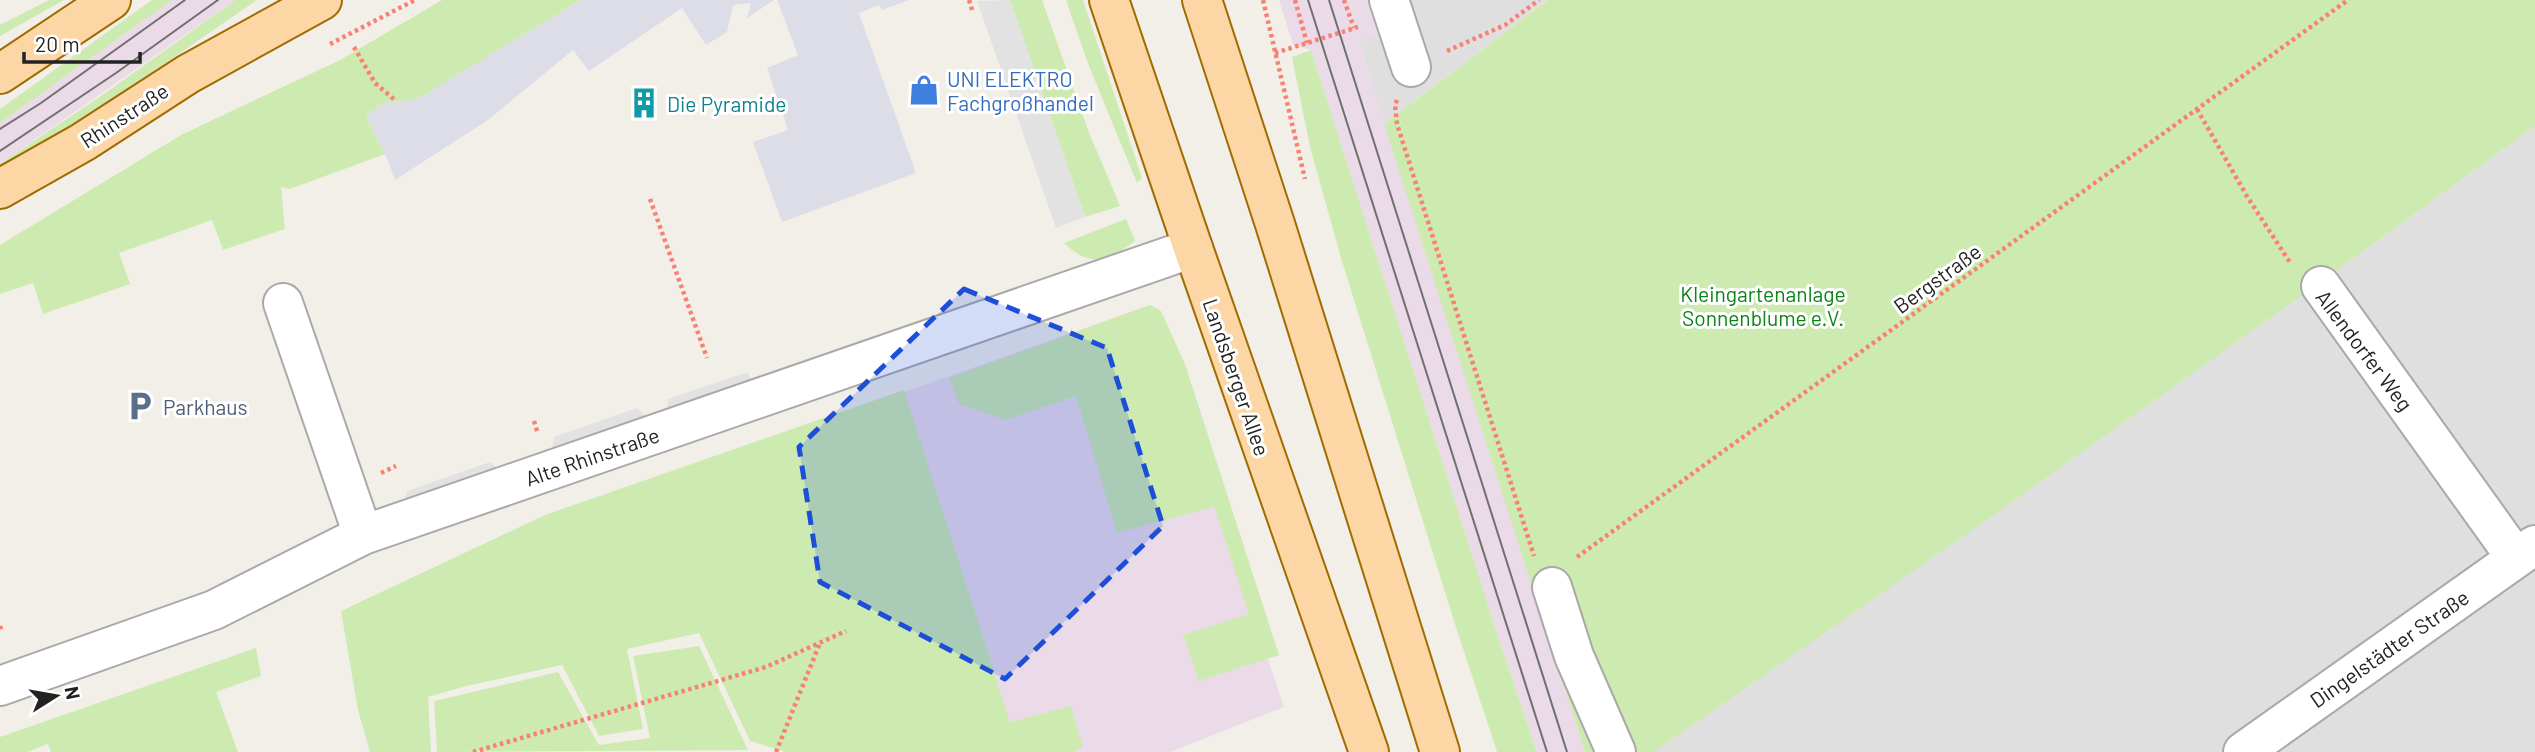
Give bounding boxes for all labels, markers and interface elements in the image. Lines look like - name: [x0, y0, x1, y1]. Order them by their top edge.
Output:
- scale bar: [24, 21, 140, 65]
- text: 20 m: [35, 31, 80, 56]
- place label: UNI ELEKTRO Fachgroßhandel: [947, 66, 1094, 115]
- shop icon: UNI ELEKTRO Fachgroßhandel: [907, 73, 941, 107]
- street label: Rhinstraße: [75, 77, 173, 153]
- building icon: Die Pyramide: [627, 86, 661, 120]
- place label: Die Pyramide: [667, 91, 787, 116]
- street label: Bergstraße: [1888, 238, 1986, 318]
- park label: Kleingartenanlage Sonnenblume e.V.: [1680, 281, 1846, 330]
- street label: Allendorfer Weg: [2311, 285, 2419, 415]
- street label: Landsberger Allee: [1198, 295, 1276, 459]
- parking icon: Parkhaus: [123, 389, 157, 423]
- place label: Parkhaus: [163, 394, 248, 419]
- street label: Alte Rhinstraße: [522, 421, 662, 491]
- street label: Dingelstädter Straße: [2305, 584, 2473, 712]
- north arrow: [21, 661, 91, 731]
- text: N: [61, 684, 86, 701]

